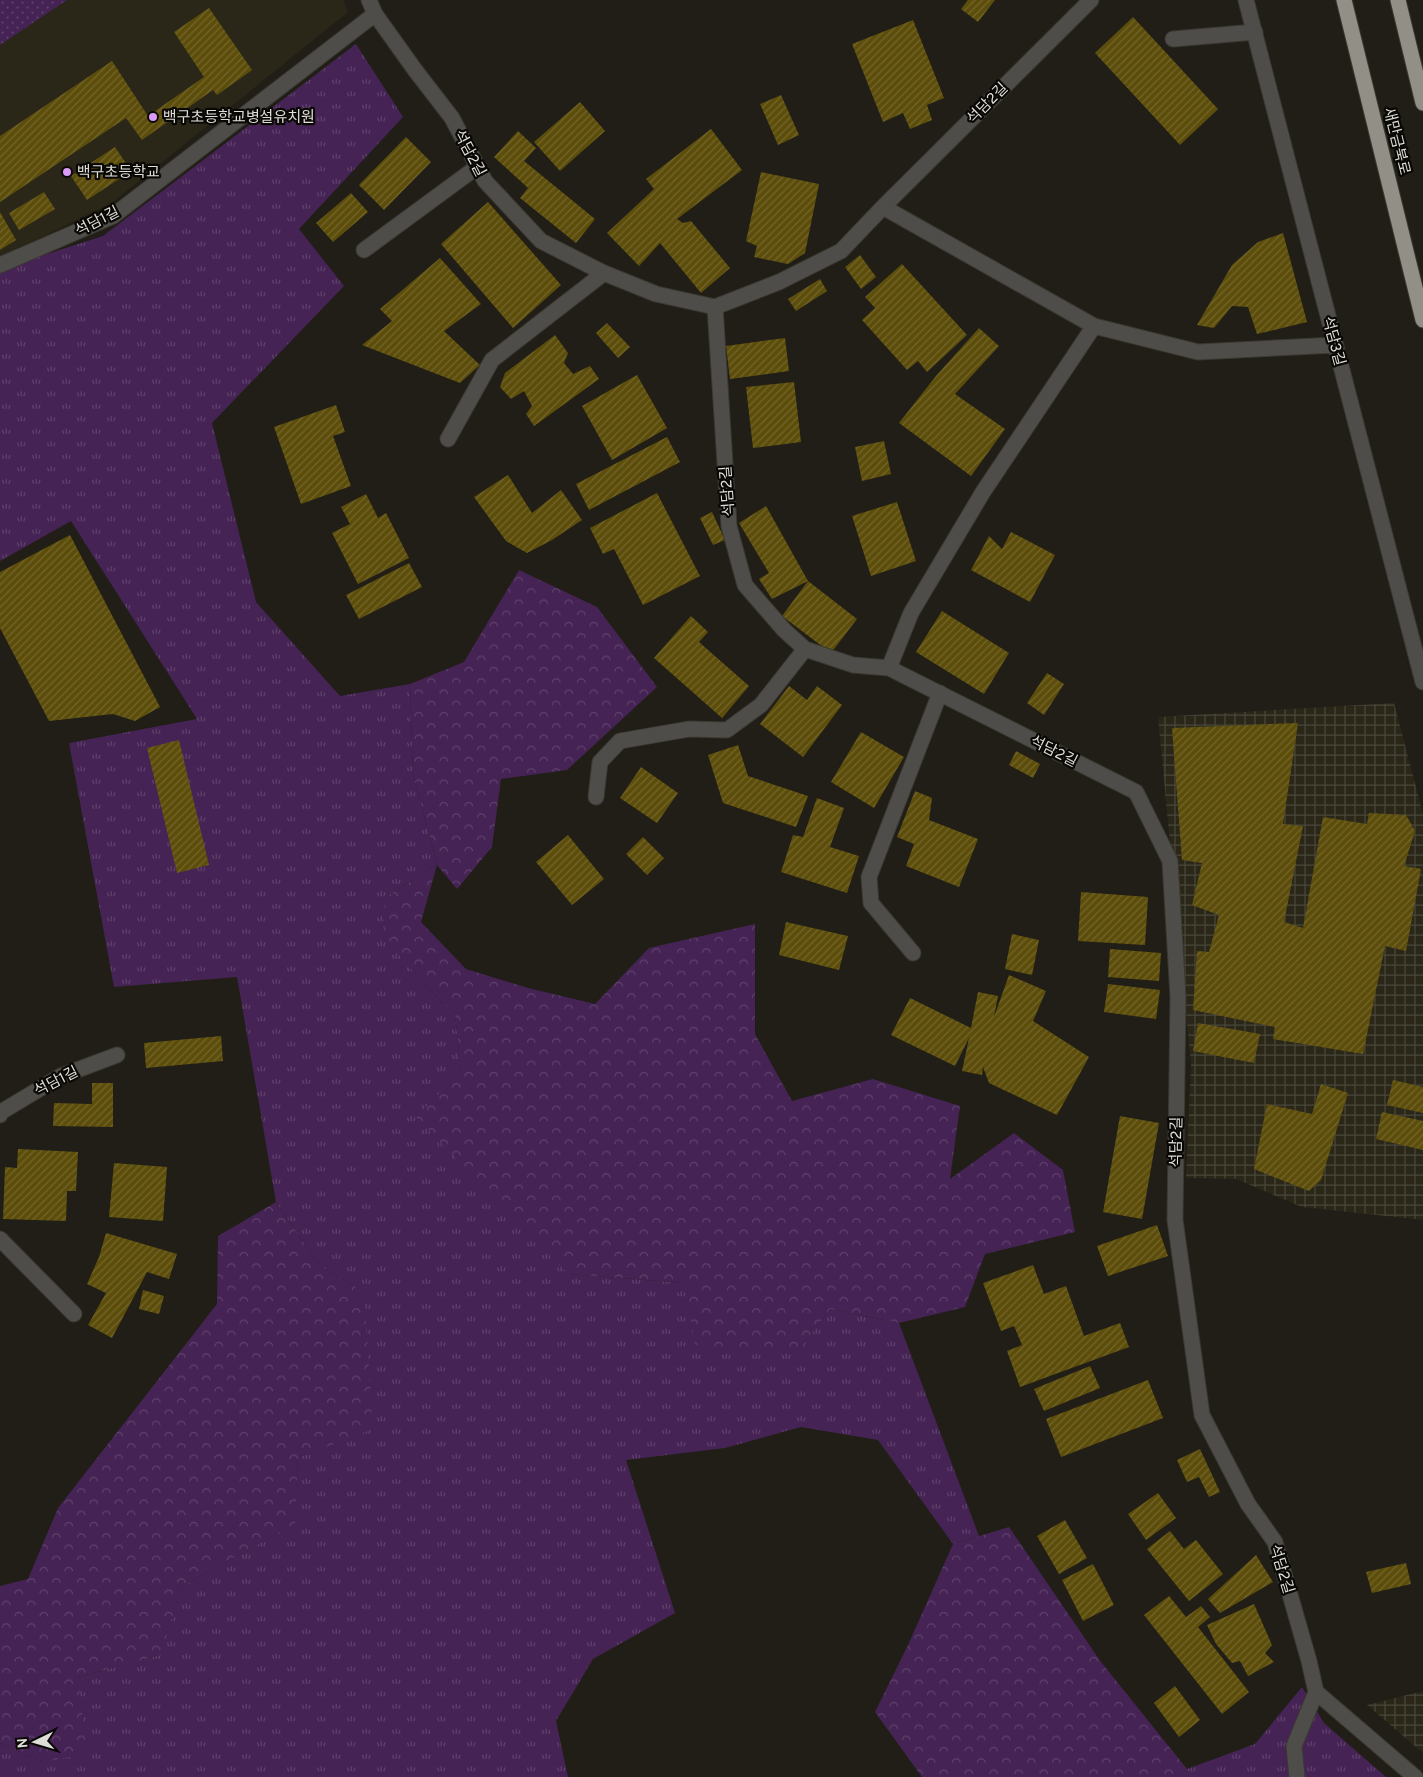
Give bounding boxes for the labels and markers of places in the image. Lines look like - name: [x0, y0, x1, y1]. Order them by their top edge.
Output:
- place label: 백구초등학교병설유치원: [163, 108, 315, 128]
- marker: 백구초등학교병설유치원: [147, 111, 159, 123]
- place label: 백구초등학교: [77, 163, 160, 183]
- marker: 백구초등학교: [61, 166, 73, 178]

